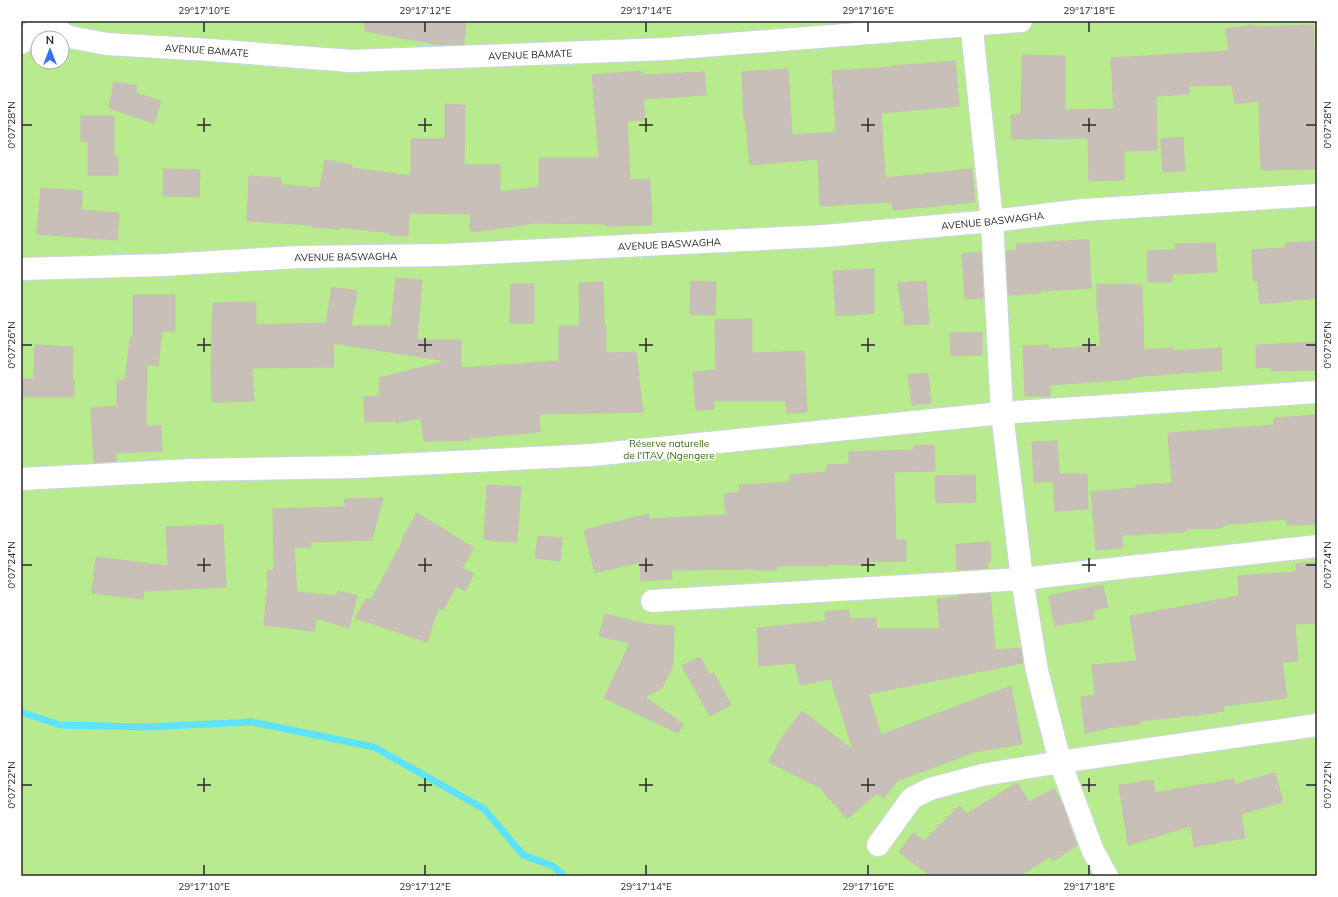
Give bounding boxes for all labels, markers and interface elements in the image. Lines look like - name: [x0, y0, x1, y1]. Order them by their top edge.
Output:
- text: 29°17'10"E: [178, 4, 230, 17]
- text: 29°17'12"E: [399, 4, 451, 17]
- text: 29°17'14"E: [620, 4, 672, 17]
- text: 29°17'16"E: [842, 4, 894, 17]
- text: 29°17'18"E: [1063, 4, 1115, 17]
- north arrow: [30, 30, 70, 70]
- text: N: [46, 33, 54, 47]
- street label: AVENUE BAMATE: [164, 41, 249, 60]
- street label: AVENUE BAMATE: [488, 46, 573, 62]
- text: 0°07'28"N: [5, 101, 18, 149]
- text: 0°07'28"N: [1321, 101, 1334, 149]
- street label: AVENUE BASWAGHA: [941, 208, 1045, 232]
- street label: AVENUE BASWAGHA: [617, 235, 722, 253]
- street label: AVENUE BASWAGHA: [294, 249, 398, 264]
- text: 0°07'26"N: [5, 321, 18, 369]
- text: 0°07'26"N: [1321, 321, 1334, 369]
- park label: Réserve naturelle de l'ITAV (Ngengere: [623, 437, 715, 462]
- text: 0°07'24"N: [5, 541, 18, 589]
- text: 0°07'24"N: [1321, 541, 1334, 589]
- text: 0°07'22"N: [5, 761, 18, 809]
- text: 0°07'22"N: [1321, 761, 1334, 809]
- text: 29°17'10"E: [178, 880, 230, 893]
- text: 29°17'12"E: [399, 880, 451, 893]
- text: 29°17'14"E: [620, 880, 672, 893]
- text: 29°17'16"E: [842, 880, 894, 893]
- text: 29°17'18"E: [1063, 880, 1115, 893]

